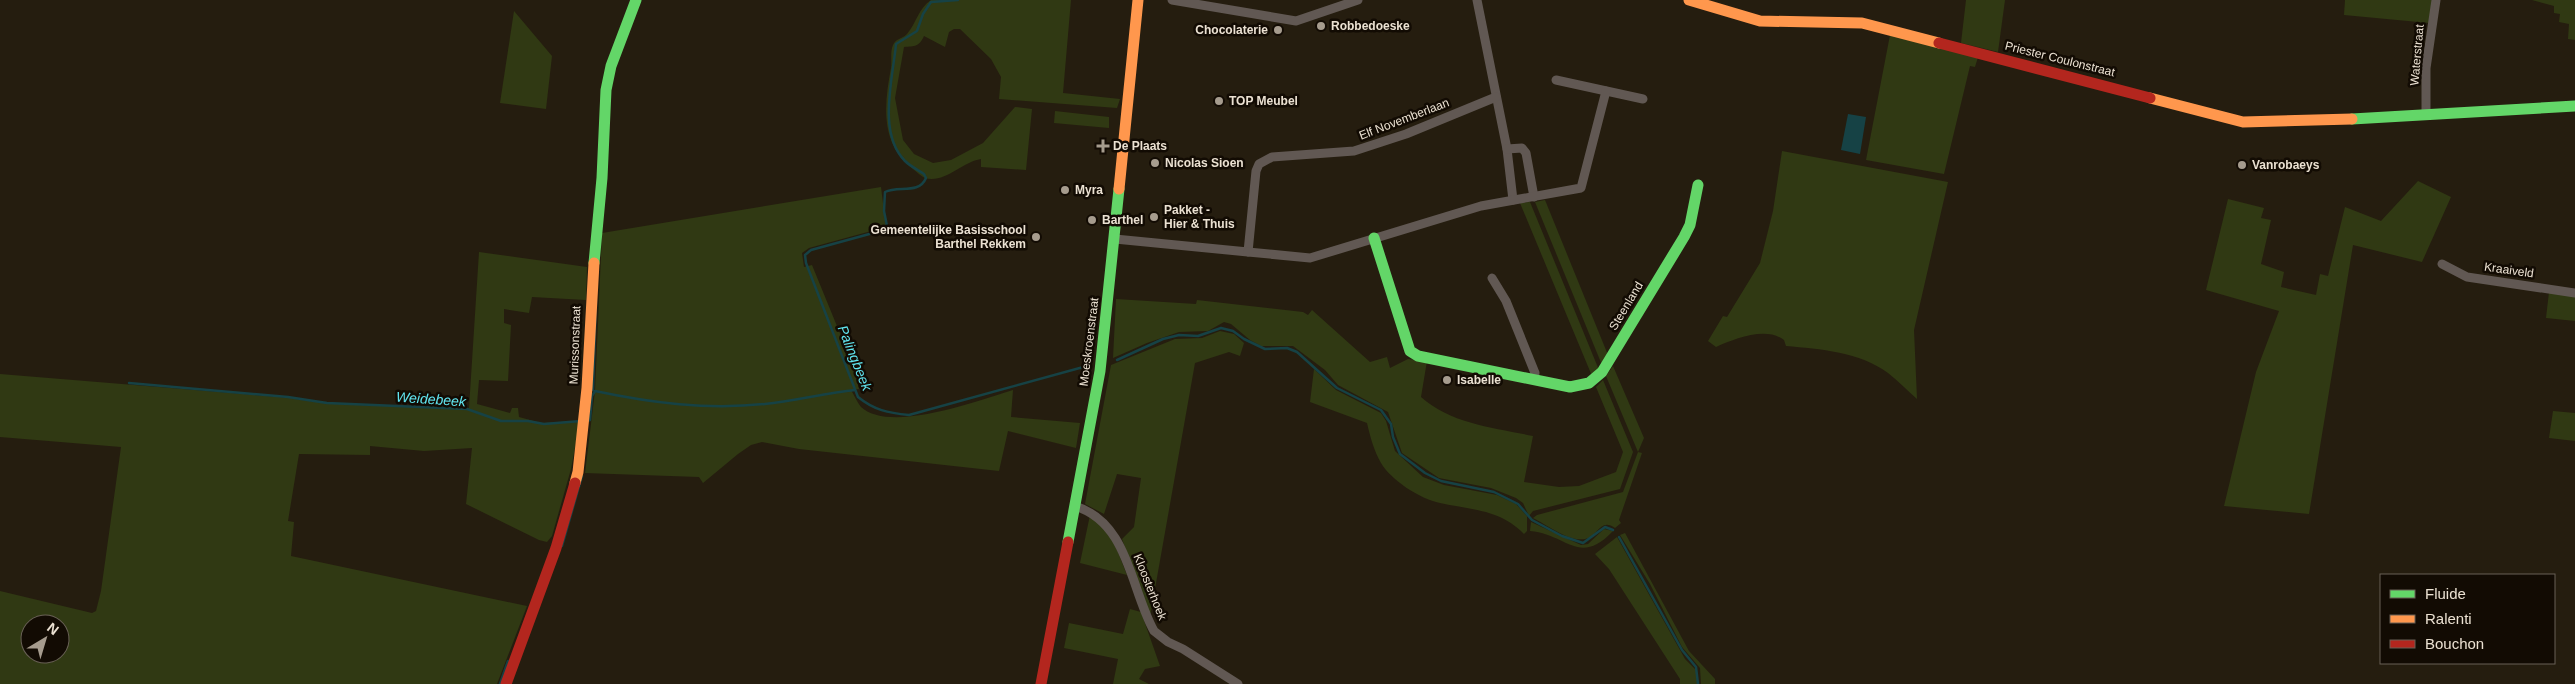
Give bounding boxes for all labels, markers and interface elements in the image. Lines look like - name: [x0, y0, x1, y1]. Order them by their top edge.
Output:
- place label: Robbedoeske: [1331, 19, 1410, 33]
- marker: Robbedoeske: [1315, 20, 1327, 32]
- place label: Chocolaterie: [1195, 23, 1268, 37]
- street label: Waterstraat: [2407, 23, 2427, 86]
- marker: Chocolaterie: [1272, 24, 1284, 36]
- street label: Priester Coulonstraat: [2004, 39, 2117, 80]
- place label: TOP Meubel: [1229, 94, 1298, 108]
- marker: TOP Meubel: [1213, 95, 1225, 107]
- street label: Elf Novemberlaan: [1357, 95, 1451, 143]
- place label: De Plaats: [1113, 139, 1167, 153]
- marker: De Plaats: [1097, 140, 1109, 152]
- place label: Nicolas Sioen: [1165, 156, 1244, 170]
- marker: Nicolas Sioen: [1149, 157, 1161, 169]
- place label: Vanrobaeys: [2252, 158, 2320, 172]
- marker: Vanrobaeys: [2236, 159, 2248, 171]
- place label: Myra: [1075, 183, 1103, 197]
- marker: Myra: [1059, 184, 1071, 196]
- place label: Pakket - Hier & Thuis: [1164, 203, 1235, 231]
- marker: Pakket - Hier & Thuis: [1148, 211, 1160, 223]
- place label: Barthel: [1102, 213, 1143, 227]
- marker: Barthel: [1086, 214, 1098, 226]
- place label: Gemeentelijke Basisschool Barthel Rekkem: [871, 223, 1026, 251]
- marker: Gemeentelijke Basisschool Barthel Rekkem: [1030, 231, 1042, 243]
- street label: Kraaiveld: [2483, 260, 2535, 280]
- street label: Steenland: [1606, 279, 1646, 333]
- street label: Moeskroenstraat: [1077, 296, 1101, 387]
- street label: Murissonstraat: [567, 305, 583, 385]
- water label: Palingbeek: [835, 323, 876, 394]
- place label: Isabelle: [1457, 373, 1501, 387]
- marker: Isabelle: [1441, 374, 1453, 386]
- water label: Weidebeek: [396, 389, 467, 409]
- street label: Kloosterhoek: [1130, 552, 1170, 623]
- legend: [2380, 574, 2555, 664]
- text: Fluide: [2425, 585, 2466, 602]
- text: Ralenti: [2425, 610, 2472, 627]
- north arrow: [20, 614, 70, 664]
- text: N: [44, 619, 62, 638]
- text: Bouchon: [2425, 635, 2484, 652]

